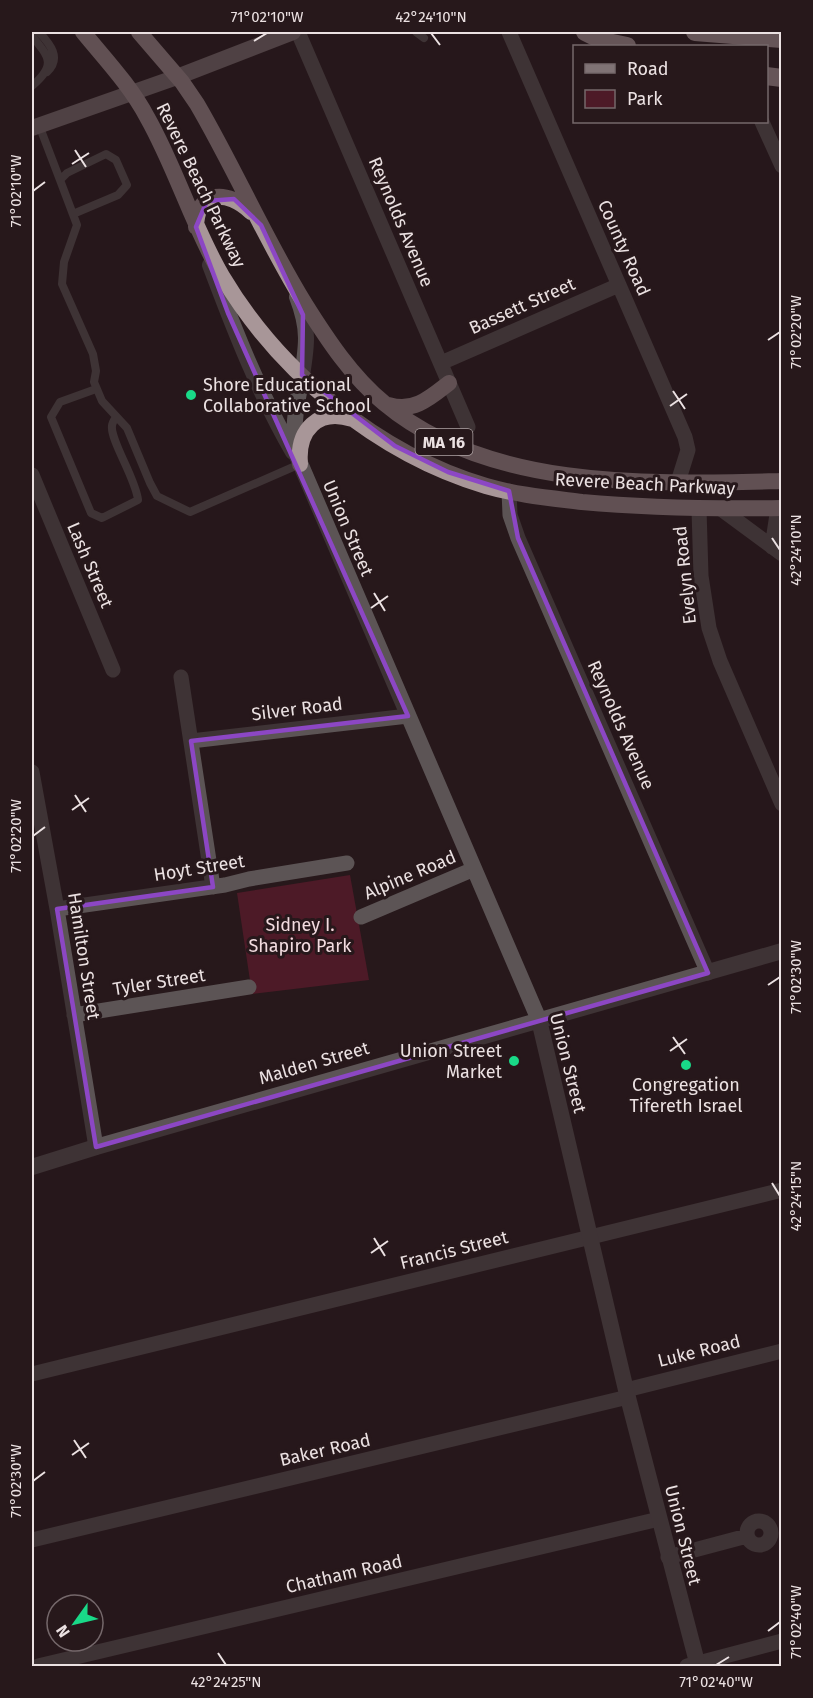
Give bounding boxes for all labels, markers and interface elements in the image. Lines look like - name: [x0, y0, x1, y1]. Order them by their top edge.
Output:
- text: 71°02'10"W: [231, 8, 304, 26]
- text: 42°24'10"N: [395, 8, 467, 26]
- legend: [573, 45, 768, 123]
- text: Road: [627, 58, 669, 80]
- text: Park: [627, 88, 663, 110]
- street label: Revere Beach Parkway: [151, 99, 251, 271]
- text: 71°02'10"W: [7, 154, 25, 227]
- street label: Reynolds Avenue: [364, 154, 438, 290]
- street label: County Road: [593, 197, 655, 299]
- street label: Bassett Street: [466, 273, 579, 339]
- text: 71°02'20"W: [787, 295, 805, 369]
- place label: Shore Educational Collaborative School: [203, 374, 371, 417]
- marker: Shore Educational Collaborative School: [184, 388, 198, 402]
- road number: MA 16: [416, 429, 472, 455]
- street label: Revere Beach Parkway: [554, 468, 736, 500]
- street label: Union Street: [318, 477, 378, 580]
- text: 42°24'10"N: [787, 514, 805, 586]
- street label: Lash Street: [62, 519, 118, 612]
- street label: Evelyn Road: [669, 525, 701, 625]
- street label: Reynolds Avenue: [583, 657, 659, 793]
- street label: Silver Road: [250, 692, 344, 726]
- text: 71°02'20"W: [7, 799, 25, 873]
- street label: Alpine Road: [361, 846, 459, 904]
- street label: Hoyt Street: [152, 850, 246, 886]
- street label: Hamilton Street: [63, 891, 105, 1022]
- park label: Sidney I. Shapiro Park: [248, 914, 352, 957]
- text: 71°02'30"W: [787, 940, 805, 1014]
- street label: Tyler Street: [111, 964, 207, 1000]
- street label: Union Street: [545, 1011, 591, 1116]
- street label: Malden Street: [256, 1037, 372, 1089]
- place label: Union Street Market: [400, 1040, 502, 1083]
- marker: Union Street Market: [507, 1054, 521, 1068]
- marker: Congregation Tifereth Israel: [679, 1058, 693, 1072]
- place label: Congregation Tifereth Israel: [630, 1074, 743, 1117]
- text: 42°24'15"N: [787, 1161, 805, 1231]
- street label: Francis Street: [398, 1226, 511, 1274]
- street label: Luke Road: [655, 1330, 743, 1372]
- street label: Baker Road: [277, 1429, 373, 1471]
- text: 71°02'30"W: [7, 1444, 25, 1518]
- street label: Union Street: [660, 1483, 706, 1588]
- street label: Chatham Road: [284, 1550, 404, 1598]
- text: 71°02'40"W: [787, 1585, 805, 1659]
- north arrow: [45, 1593, 105, 1653]
- text: N: [52, 1621, 74, 1641]
- text: 42°24'25"N: [190, 1673, 262, 1691]
- text: 71°02'40"W: [679, 1673, 753, 1691]

